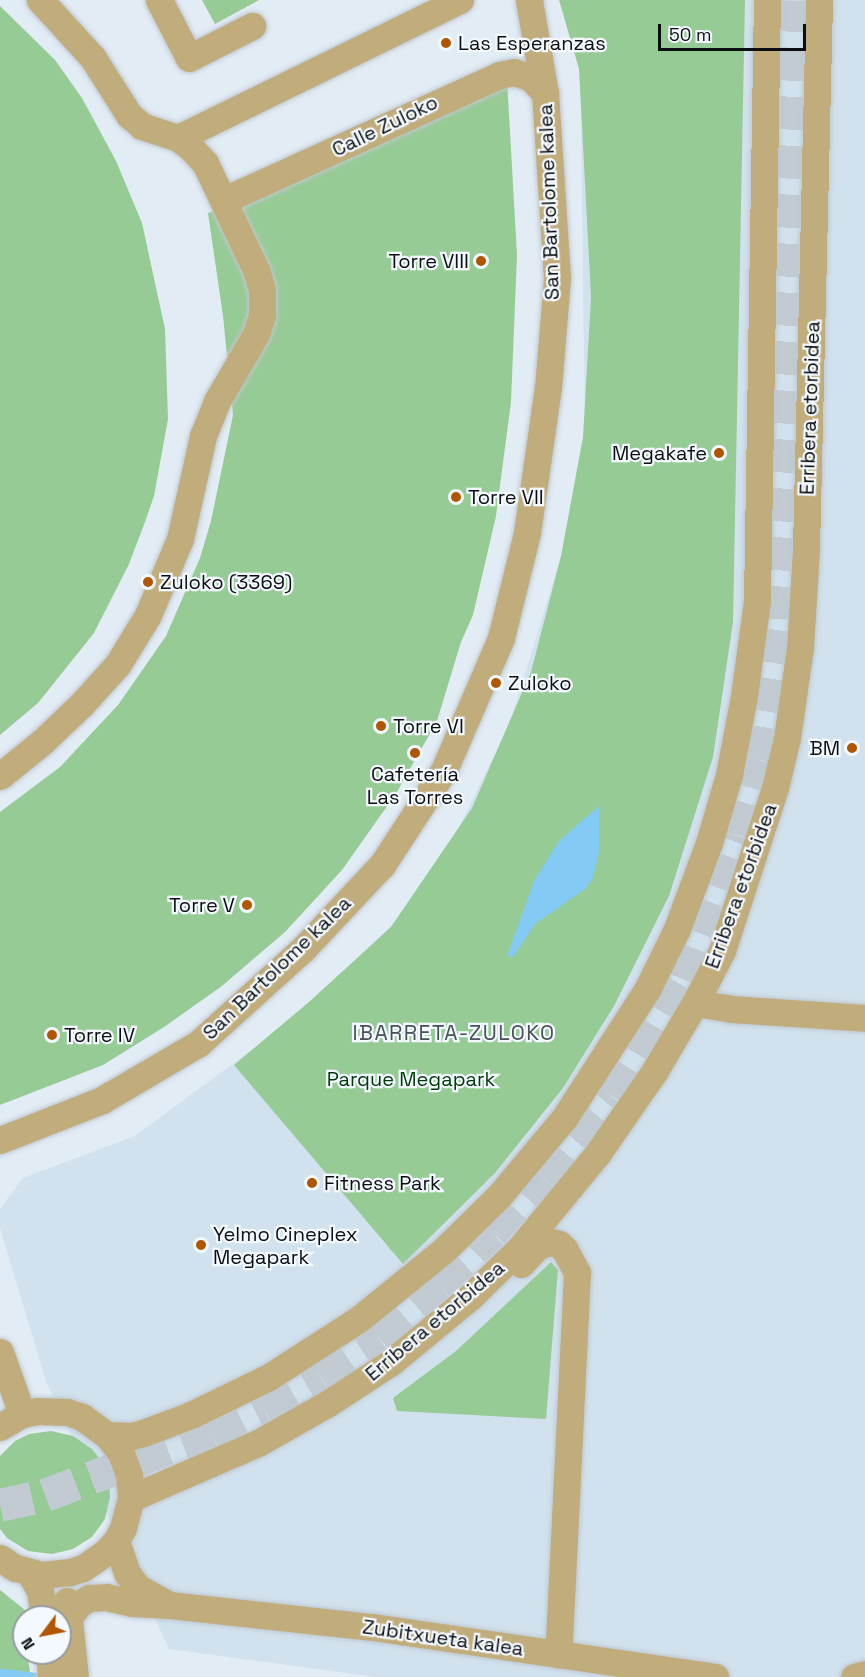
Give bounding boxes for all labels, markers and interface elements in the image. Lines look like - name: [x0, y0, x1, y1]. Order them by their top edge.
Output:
- scale bar: [661, 12, 810, 50]
- text: 50 m: [669, 23, 711, 46]
- place label: Las Esperanzas: [458, 31, 606, 55]
- marker: Las Esperanzas: [439, 36, 453, 50]
- street label: Calle Zuloko: [328, 90, 442, 162]
- street label: San Bartolome kalea: [534, 103, 564, 301]
- place label: Torre VIII: [388, 249, 469, 273]
- marker: Torre VIII: [474, 254, 488, 268]
- street label: Erribera etorbidea: [795, 321, 825, 495]
- place label: Megakafe: [612, 441, 707, 465]
- marker: Megakafe: [712, 446, 726, 460]
- place label: Torre VII: [468, 485, 544, 509]
- marker: Torre VII: [449, 490, 463, 504]
- place label: Zuloko (3369): [160, 570, 292, 594]
- marker: Zuloko (3369): [141, 575, 155, 589]
- place label: Zuloko: [508, 671, 572, 695]
- marker: Zuloko: [489, 676, 503, 690]
- place label: Torre VI: [393, 714, 464, 738]
- marker: Torre VI: [374, 719, 388, 733]
- place label: BM: [809, 736, 840, 760]
- marker: BM: [845, 741, 859, 755]
- marker: Cafetería Las Torres: [408, 746, 422, 760]
- place label: Cafetería Las Torres: [366, 762, 464, 809]
- street label: Erribera etorbidea: [700, 800, 782, 972]
- street label: San Bartolome kalea: [198, 891, 356, 1045]
- place label: Torre V: [169, 893, 235, 917]
- marker: Torre V: [240, 898, 254, 912]
- district label: IBARRETA-ZULOKO: [352, 1020, 556, 1046]
- place label: Torre IV: [64, 1023, 135, 1047]
- marker: Torre IV: [45, 1028, 59, 1042]
- park label: Parque Megapark: [327, 1067, 495, 1091]
- place label: Fitness Park: [324, 1171, 441, 1195]
- marker: Fitness Park: [305, 1176, 319, 1190]
- place label: Yelmo Cineplex Megapark: [213, 1222, 358, 1269]
- marker: Yelmo Cineplex Megapark: [194, 1238, 208, 1252]
- street label: Erribera etorbidea: [361, 1256, 509, 1386]
- north arrow: [12, 1605, 72, 1665]
- street label: Zubitxueta kalea: [361, 1615, 525, 1661]
- text: N: [16, 1634, 40, 1654]

